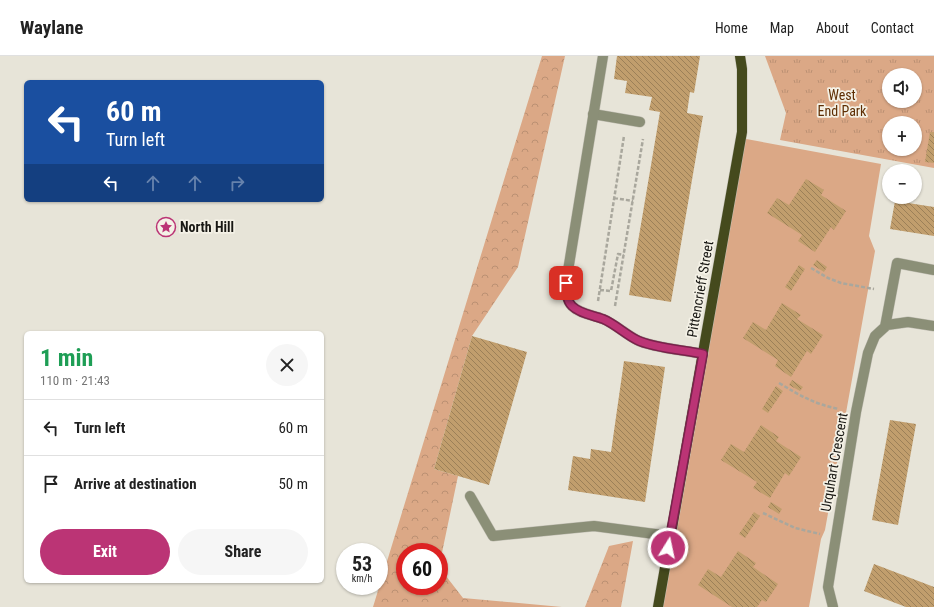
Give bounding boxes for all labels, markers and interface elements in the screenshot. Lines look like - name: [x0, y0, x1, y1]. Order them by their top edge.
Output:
- text: Waylane: [20, 16, 83, 39]
- text: Home: [715, 20, 748, 36]
- text: Map: [770, 20, 794, 36]
- text: About: [816, 20, 849, 36]
- text: Contact: [871, 20, 914, 36]
- map controls: [882, 68, 922, 204]
- button: sound: [882, 68, 922, 108]
- park label: West End Park: [818, 87, 867, 119]
- text: 60 m: [106, 95, 162, 128]
- icon: left: [40, 96, 92, 148]
- button: +: [882, 116, 922, 156]
- text: Turn left: [106, 129, 165, 150]
- button: −: [882, 164, 922, 204]
- icon: left: [100, 172, 122, 194]
- icon: ahead: [142, 172, 164, 194]
- icon: ahead: [184, 172, 206, 194]
- icon: right: [226, 172, 248, 194]
- place icon: North Hill: [155, 216, 177, 238]
- place label: North Hill: [180, 219, 234, 235]
- street label: Pittencrieff Street: [684, 239, 716, 339]
- pin: [549, 266, 583, 300]
- icon: arrive: [555, 272, 577, 294]
- text: 1 min: [40, 344, 93, 372]
- button: close: [266, 344, 308, 386]
- text: 110 m · 21:43: [40, 373, 110, 388]
- street label: Urquhart Crescent: [817, 411, 851, 513]
- icon: left: [40, 417, 62, 439]
- text: Turn left: [74, 419, 125, 437]
- text: 60 m: [278, 419, 308, 437]
- icon: arrive: [40, 473, 62, 495]
- text: Arrive at destination: [74, 475, 197, 493]
- text: 50 m: [278, 475, 308, 493]
- position arrow: [647, 527, 689, 569]
- button: Exit: [40, 529, 170, 575]
- button: Share: [178, 529, 308, 575]
- speed limit sign: 60: [396, 543, 448, 595]
- text: 53: [352, 552, 372, 576]
- text: km/h: [352, 573, 372, 584]

